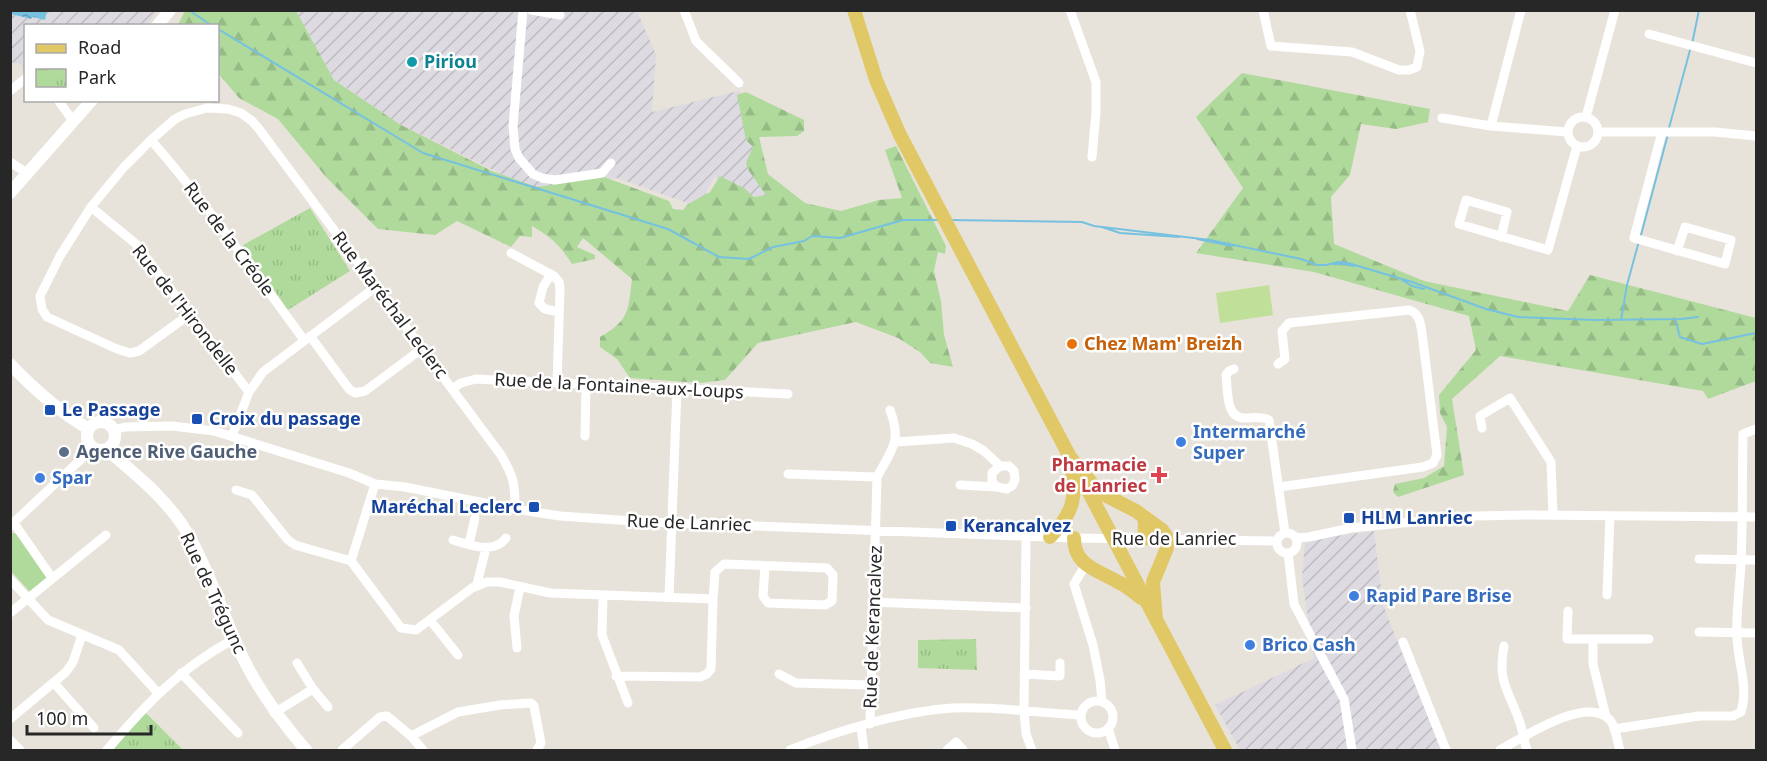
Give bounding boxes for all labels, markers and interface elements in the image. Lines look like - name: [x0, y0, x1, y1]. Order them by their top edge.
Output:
- legend: [24, 24, 219, 102]
- text: Road: [78, 35, 121, 59]
- place label: Piriou: [424, 49, 477, 73]
- marker: Piriou: [405, 55, 419, 69]
- text: Park: [78, 65, 116, 89]
- street label: Rue de la Créole: [179, 177, 281, 300]
- street label: Rue Maréchal Leclerc: [327, 226, 454, 383]
- street label: Rue de l'Hirondelle: [127, 239, 244, 380]
- place label: Chez Mam' Breizh: [1084, 331, 1242, 355]
- marker: Chez Mam' Breizh: [1065, 337, 1079, 351]
- street label: Rue de la Fontaine-aux-Loups: [494, 366, 744, 404]
- place label: Le Passage: [62, 397, 160, 421]
- marker: Le Passage: [43, 403, 57, 417]
- place label: Croix du passage: [209, 406, 361, 430]
- marker: Croix du passage: [190, 412, 204, 426]
- place label: Intermarché Super: [1193, 419, 1306, 464]
- marker: Intermarché Super: [1174, 435, 1188, 449]
- place label: Agence Rive Gauche: [76, 439, 257, 463]
- marker: Agence Rive Gauche: [57, 445, 71, 459]
- place label: Pharmacie de Lanriec: [1052, 452, 1147, 497]
- place label: Spar: [52, 465, 92, 489]
- marker: Pharmacie de Lanriec: [1152, 468, 1166, 482]
- marker: Spar: [33, 471, 47, 485]
- place label: Maréchal Leclerc: [371, 494, 522, 518]
- marker: Maréchal Leclerc: [527, 500, 541, 514]
- place label: HLM Lanriec: [1361, 505, 1473, 529]
- street label: Rue de Lanriec: [626, 508, 752, 536]
- marker: HLM Lanriec: [1342, 511, 1356, 525]
- place label: Kerancalvez: [963, 513, 1071, 537]
- marker: Kerancalvez: [944, 519, 958, 533]
- street label: Rue de Lanriec: [1112, 526, 1237, 550]
- street label: Rue de Trégunc: [175, 528, 253, 657]
- street label: Rue de Kerancalvez: [857, 545, 887, 709]
- place label: Rapid Pare Brise: [1366, 583, 1512, 607]
- marker: Rapid Pare Brise: [1347, 589, 1361, 603]
- place label: Brico Cash: [1262, 632, 1356, 656]
- marker: Brico Cash: [1243, 638, 1257, 652]
- scale bar: [27, 698, 152, 736]
- text: 100 m: [36, 706, 88, 730]

